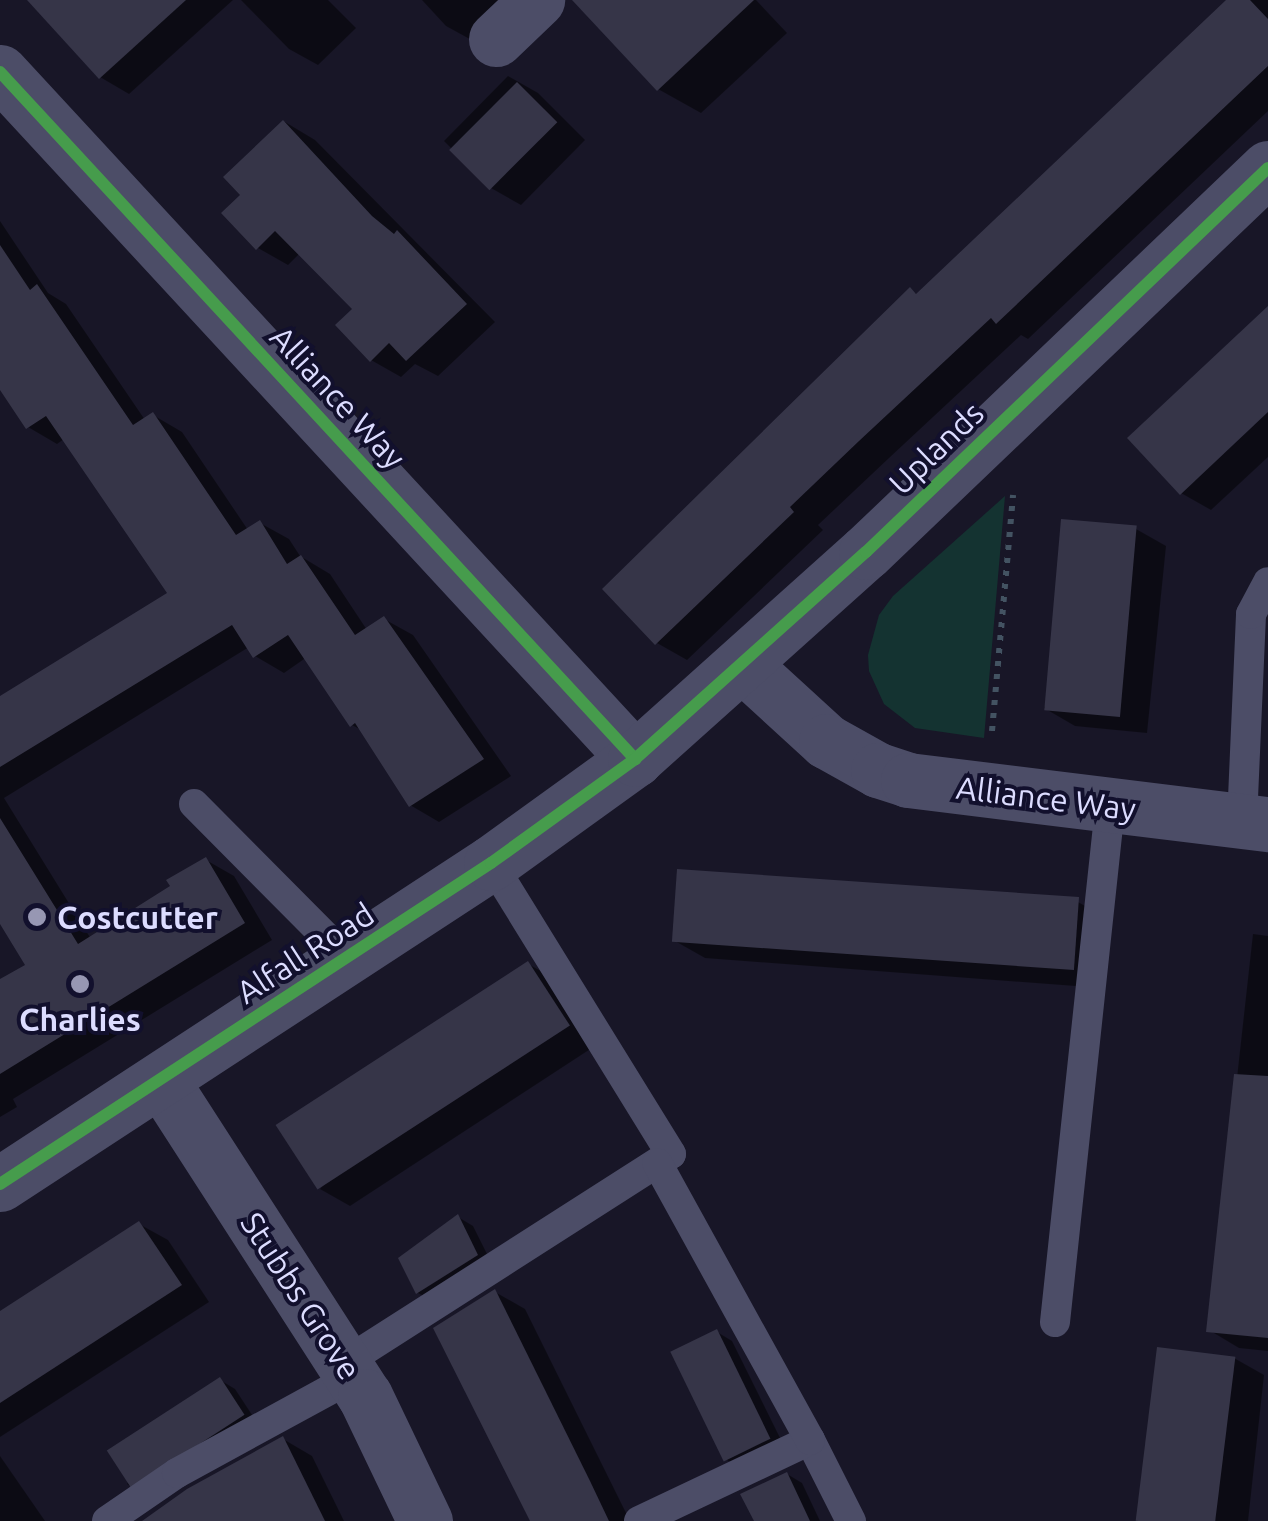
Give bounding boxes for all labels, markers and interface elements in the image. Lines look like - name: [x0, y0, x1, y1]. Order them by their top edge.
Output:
- street label: Alliance Way: [262, 318, 414, 476]
- street label: Uplands: [881, 394, 991, 502]
- street label: Alliance Way: [954, 768, 1138, 828]
- street label: Alfall Road: [229, 895, 381, 1011]
- place label: Costcutter: [57, 898, 218, 936]
- marker: Costcutter: [26, 906, 48, 928]
- marker: Charlies: [69, 973, 91, 995]
- place label: Charlies: [19, 1000, 141, 1038]
- street label: Stubbs Grove: [233, 1205, 369, 1387]

